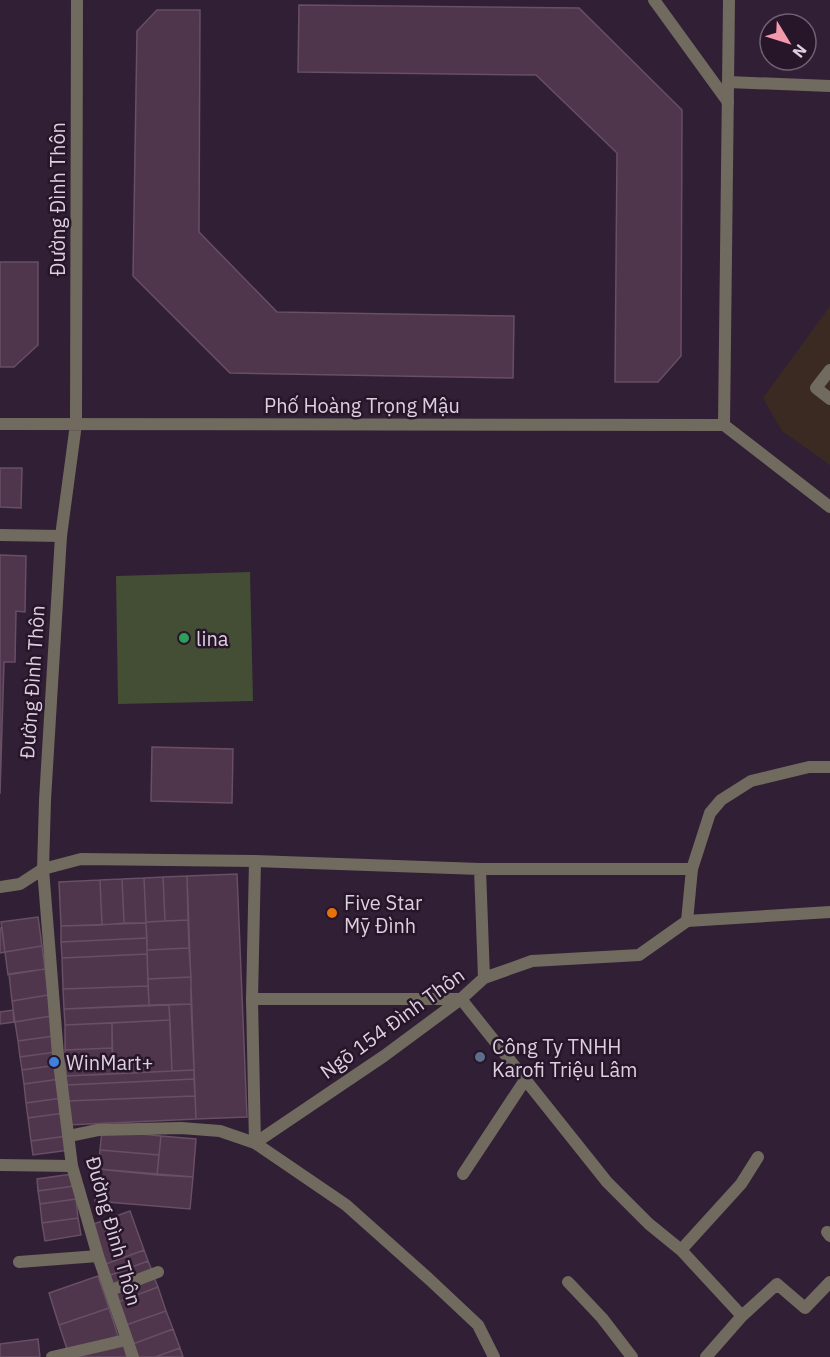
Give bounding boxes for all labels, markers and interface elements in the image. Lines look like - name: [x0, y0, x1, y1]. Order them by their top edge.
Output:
- north arrow: [758, 12, 818, 72]
- text: N: [788, 41, 811, 62]
- street label: Đường Đình Thôn: [44, 122, 71, 276]
- street label: Phố Hoàng Trọng Mậu: [264, 392, 460, 419]
- street label: Đường Đình Thôn: [13, 604, 51, 760]
- place label: lina: [196, 625, 229, 652]
- marker: lina: [177, 631, 191, 645]
- place label: Five Star Mỹ Đình: [344, 889, 422, 939]
- marker: Five Star Mỹ Đình: [325, 906, 339, 920]
- street label: Ngõ 154 Đình Thôn: [314, 961, 470, 1085]
- place label: Công Ty TNHH Karofi Triệu Lâm: [492, 1033, 638, 1083]
- place label: WinMart+: [66, 1049, 154, 1076]
- marker: Công Ty TNHH Karofi Triệu Lâm: [473, 1050, 487, 1064]
- marker: WinMart+: [47, 1055, 61, 1069]
- street label: Đường Đình Thôn: [80, 1153, 148, 1309]

